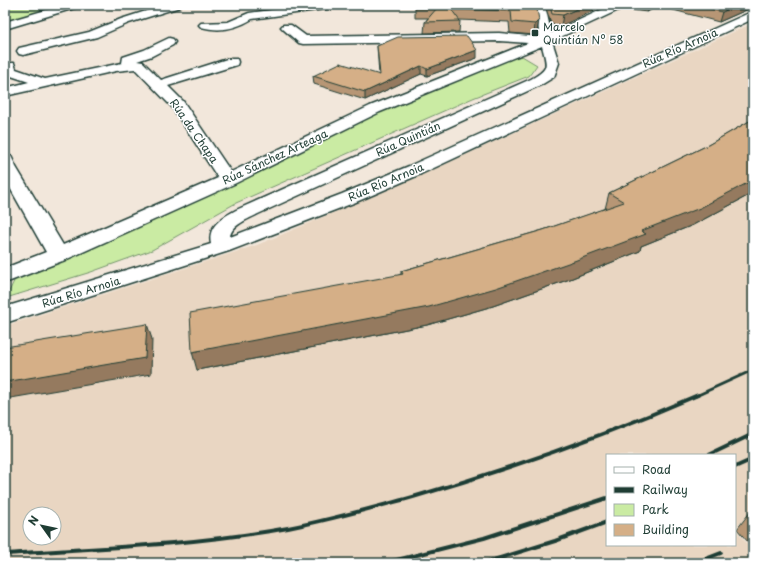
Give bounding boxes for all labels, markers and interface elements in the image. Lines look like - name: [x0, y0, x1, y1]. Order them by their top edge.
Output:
- place label: Marcelo Quintián Nº 58: [543, 18, 623, 48]
- street label: Rúa Río Arnoia: [639, 23, 720, 72]
- marker: Marcelo Quintián Nº 58: [530, 28, 540, 38]
- street label: Rúa da Chapa: [166, 95, 223, 166]
- street label: Rúa Quintián: [373, 117, 443, 160]
- street label: Rúa Sánchez Arteaga: [219, 125, 330, 188]
- street label: Rúa Río Arnoia: [345, 158, 427, 205]
- street label: Rúa Río Arnoia: [40, 271, 122, 311]
- legend: [606, 454, 736, 546]
- text: Road: [642, 460, 671, 478]
- text: Railway: [642, 480, 688, 498]
- text: Park: [642, 500, 669, 518]
- north arrow: [22, 506, 62, 546]
- text: N: [24, 512, 43, 529]
- text: Building: [642, 520, 689, 538]

